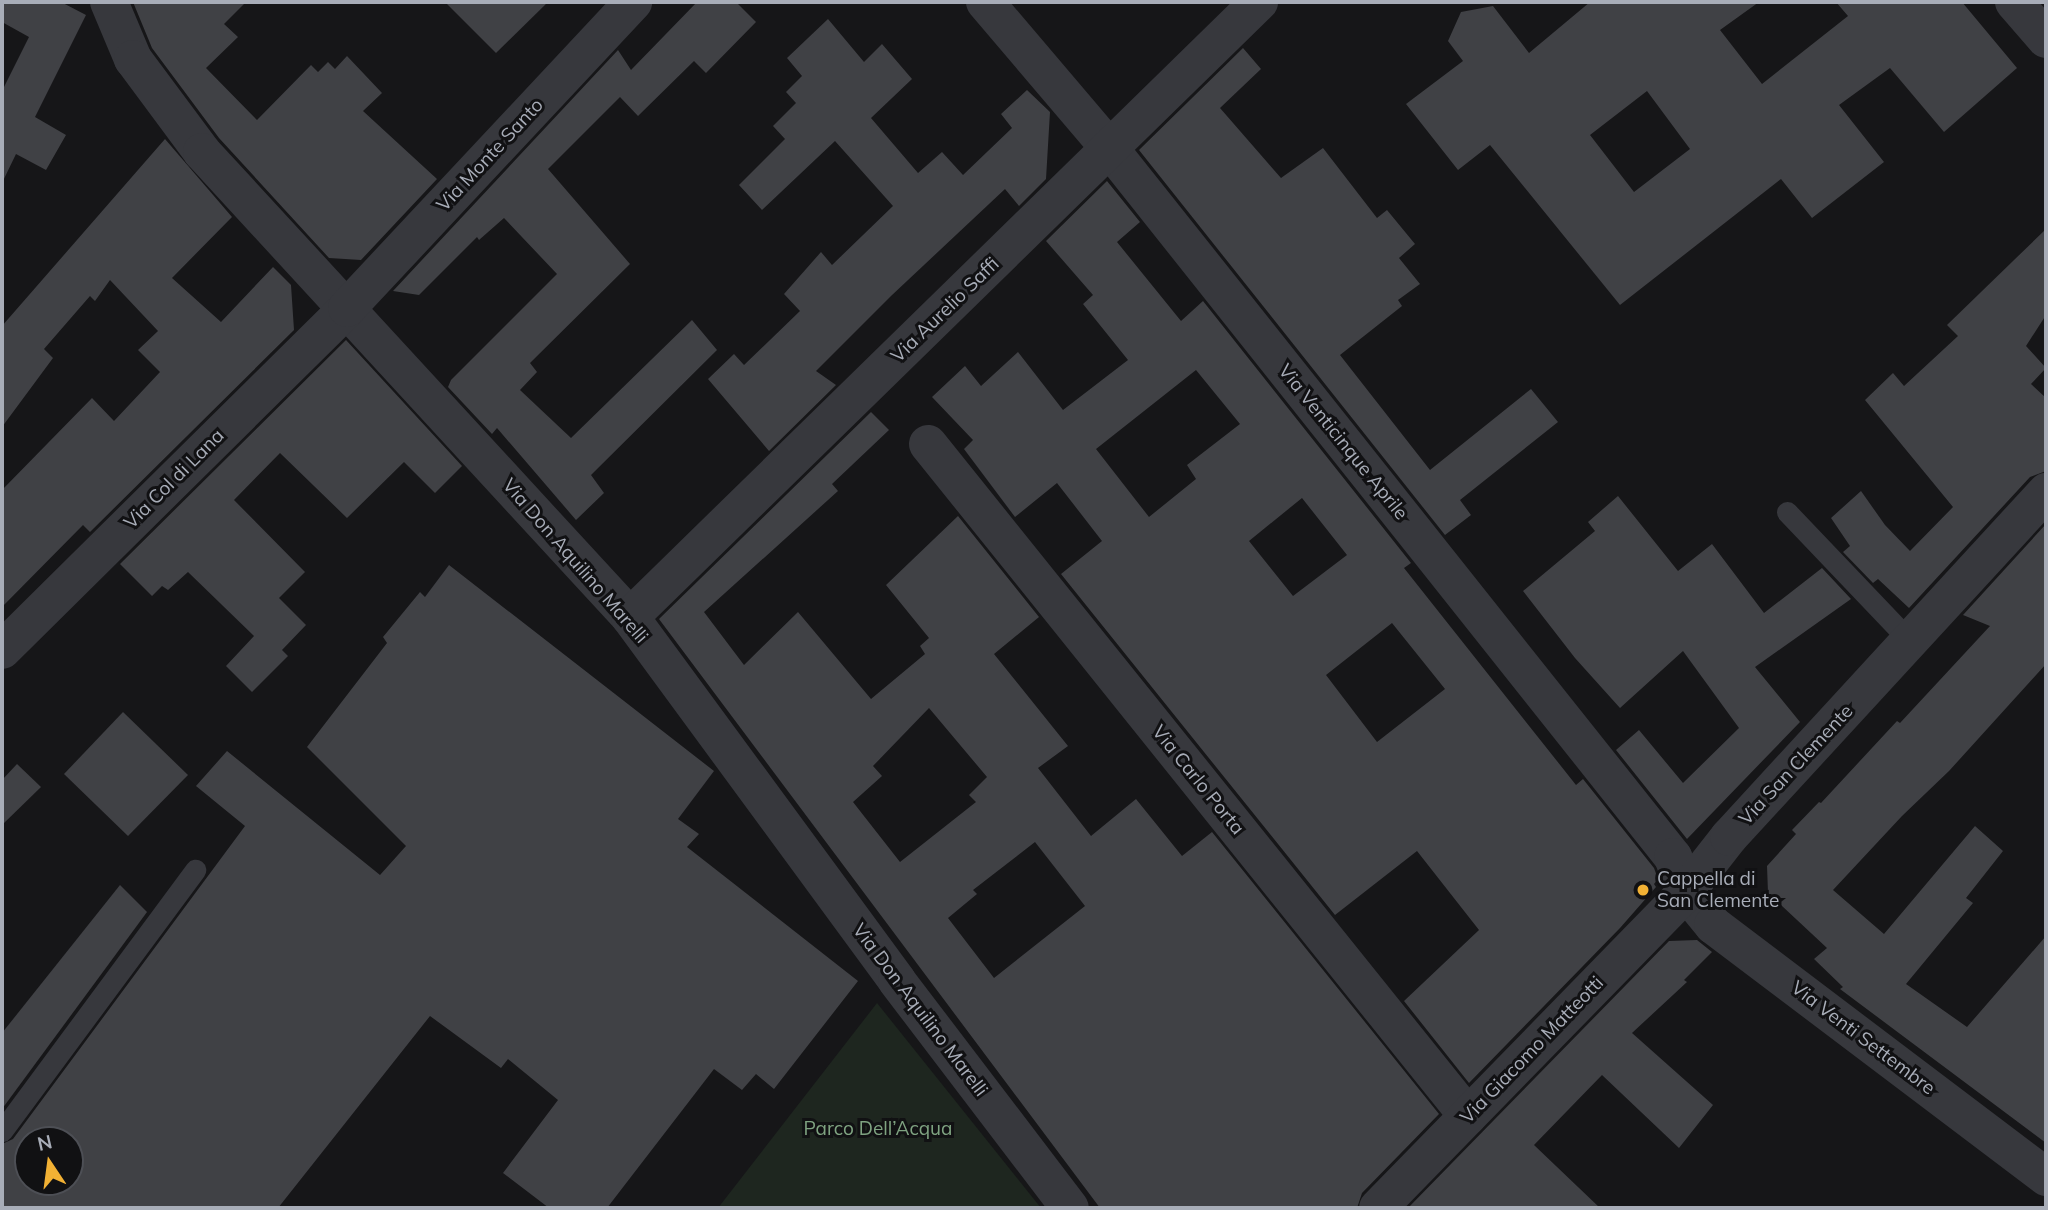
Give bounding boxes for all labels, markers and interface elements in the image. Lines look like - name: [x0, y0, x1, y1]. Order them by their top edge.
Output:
- street label: Via Monte Santo: [432, 94, 548, 216]
- street label: Via Aurelio Saffi: [886, 253, 1004, 367]
- street label: Via Venticinque Aprile: [1273, 360, 1413, 524]
- street label: Via Col di Lana: [119, 424, 229, 534]
- street label: Via Don Aquilino Marelli: [497, 474, 653, 648]
- street label: Via San Clemente: [1734, 700, 1858, 830]
- street label: Via Carlo Porta: [1147, 721, 1249, 839]
- place label: Cappella di San Clemente: [1657, 868, 1779, 912]
- marker: Cappella di San Clemente: [1635, 882, 1651, 898]
- street label: Via Don Aquilino Marelli: [848, 919, 992, 1101]
- street label: Via Giacomo Matteotti: [1456, 972, 1608, 1128]
- street label: Via Venti Settembre: [1786, 976, 1940, 1100]
- park label: Parco Dell’Acqua: [804, 1118, 952, 1140]
- north arrow: [14, 1126, 84, 1196]
- text: N: [35, 1129, 54, 1156]

